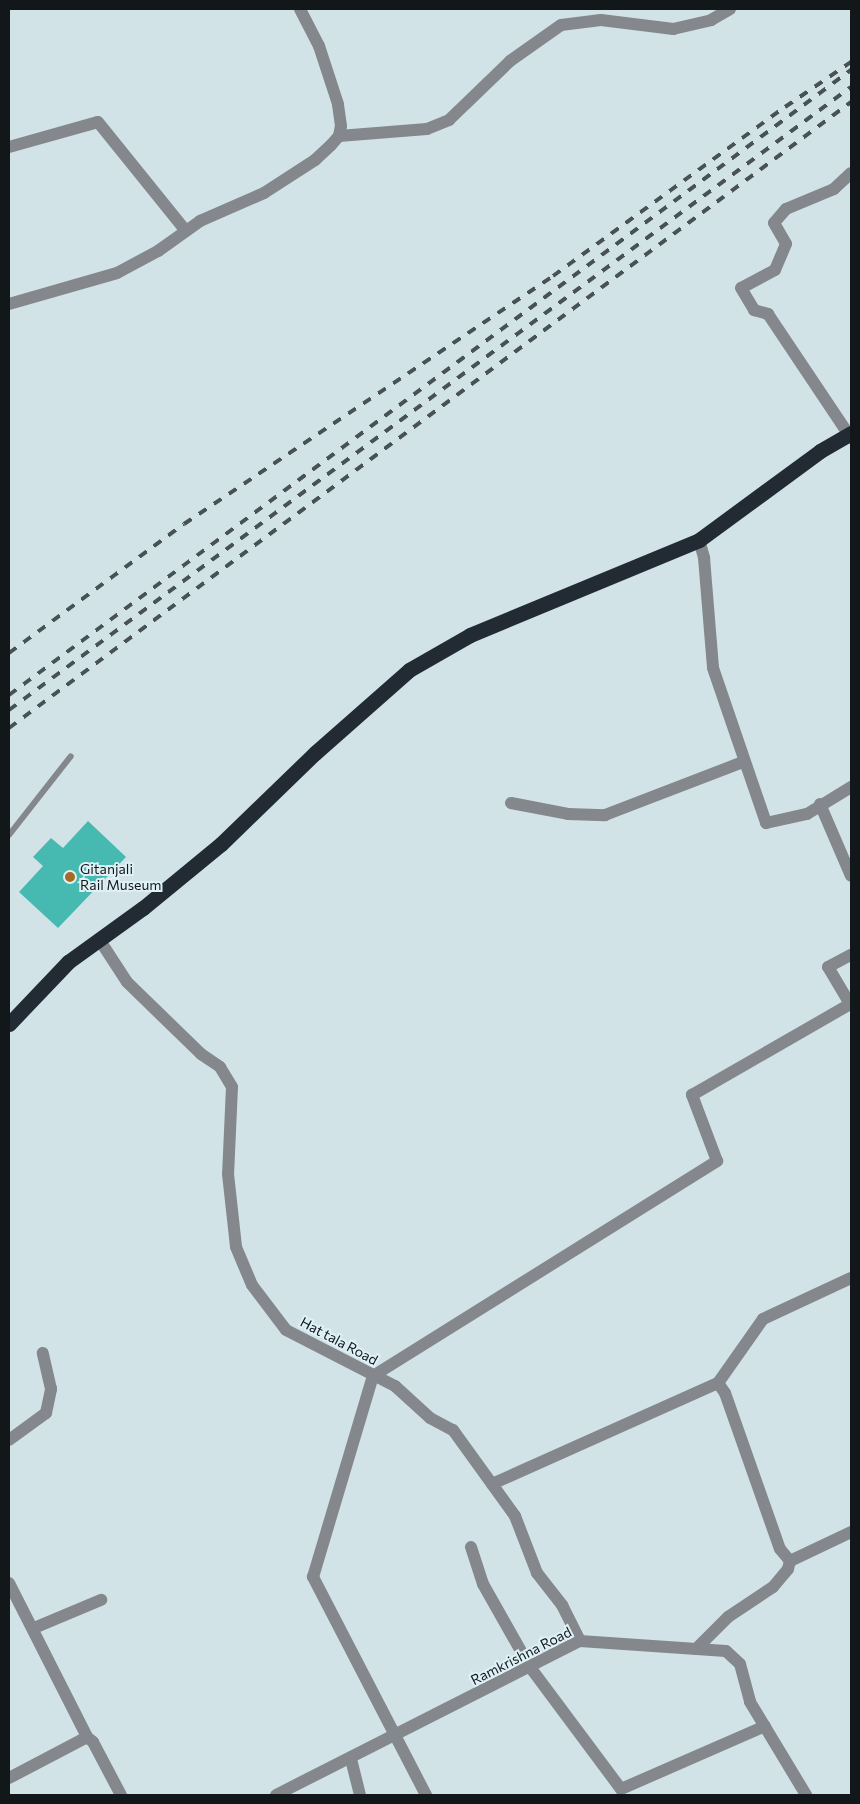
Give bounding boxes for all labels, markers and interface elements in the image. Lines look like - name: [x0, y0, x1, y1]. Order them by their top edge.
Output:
- place label: Gitanjali Rail Museum: [80, 861, 161, 894]
- marker: Gitanjali Rail Museum: [64, 871, 76, 883]
- street label: Hat tala Road: [297, 1314, 381, 1368]
- street label: Ramkrishna Road: [468, 1623, 574, 1689]

